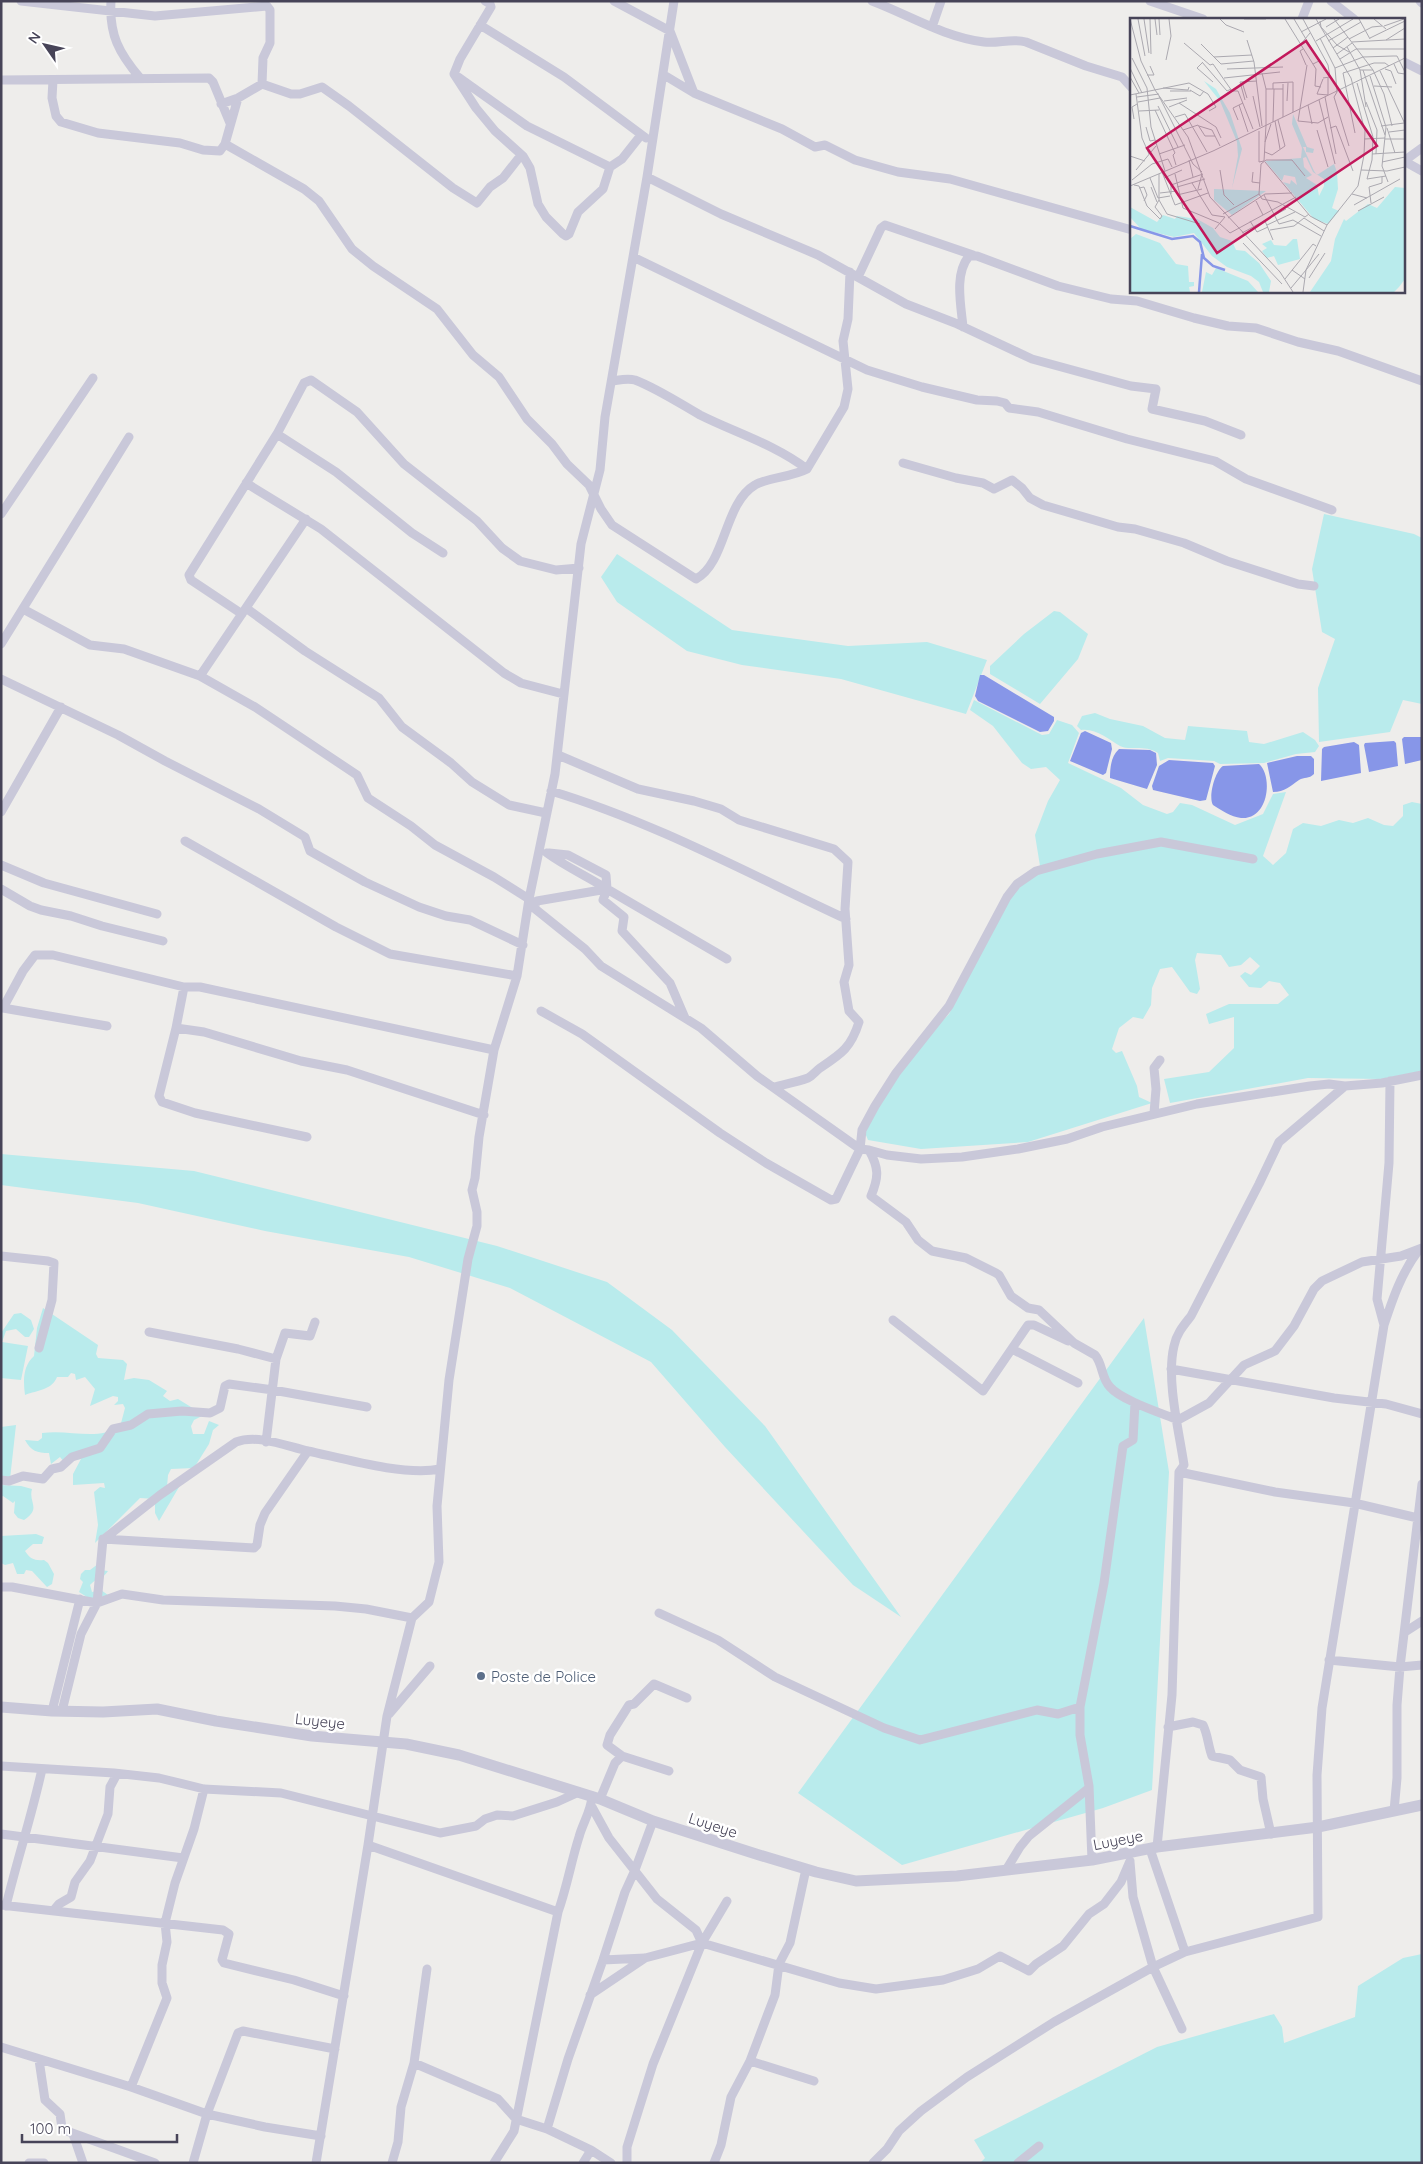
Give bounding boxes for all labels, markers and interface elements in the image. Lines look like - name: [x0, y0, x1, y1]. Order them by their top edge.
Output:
- inset map: [1130, 18, 1406, 292]
- north arrow: [20, 20, 70, 70]
- text: N: [24, 28, 45, 47]
- place label: Poste de Police: [491, 1667, 596, 1686]
- marker: Poste de Police: [475, 1670, 487, 1682]
- street label: Luyeye: [294, 1709, 346, 1733]
- street label: Luyeye: [686, 1808, 740, 1842]
- street label: Luyeye: [1092, 1826, 1144, 1854]
- scale bar: [22, 2112, 178, 2144]
- text: 100 m: [30, 2119, 71, 2138]

